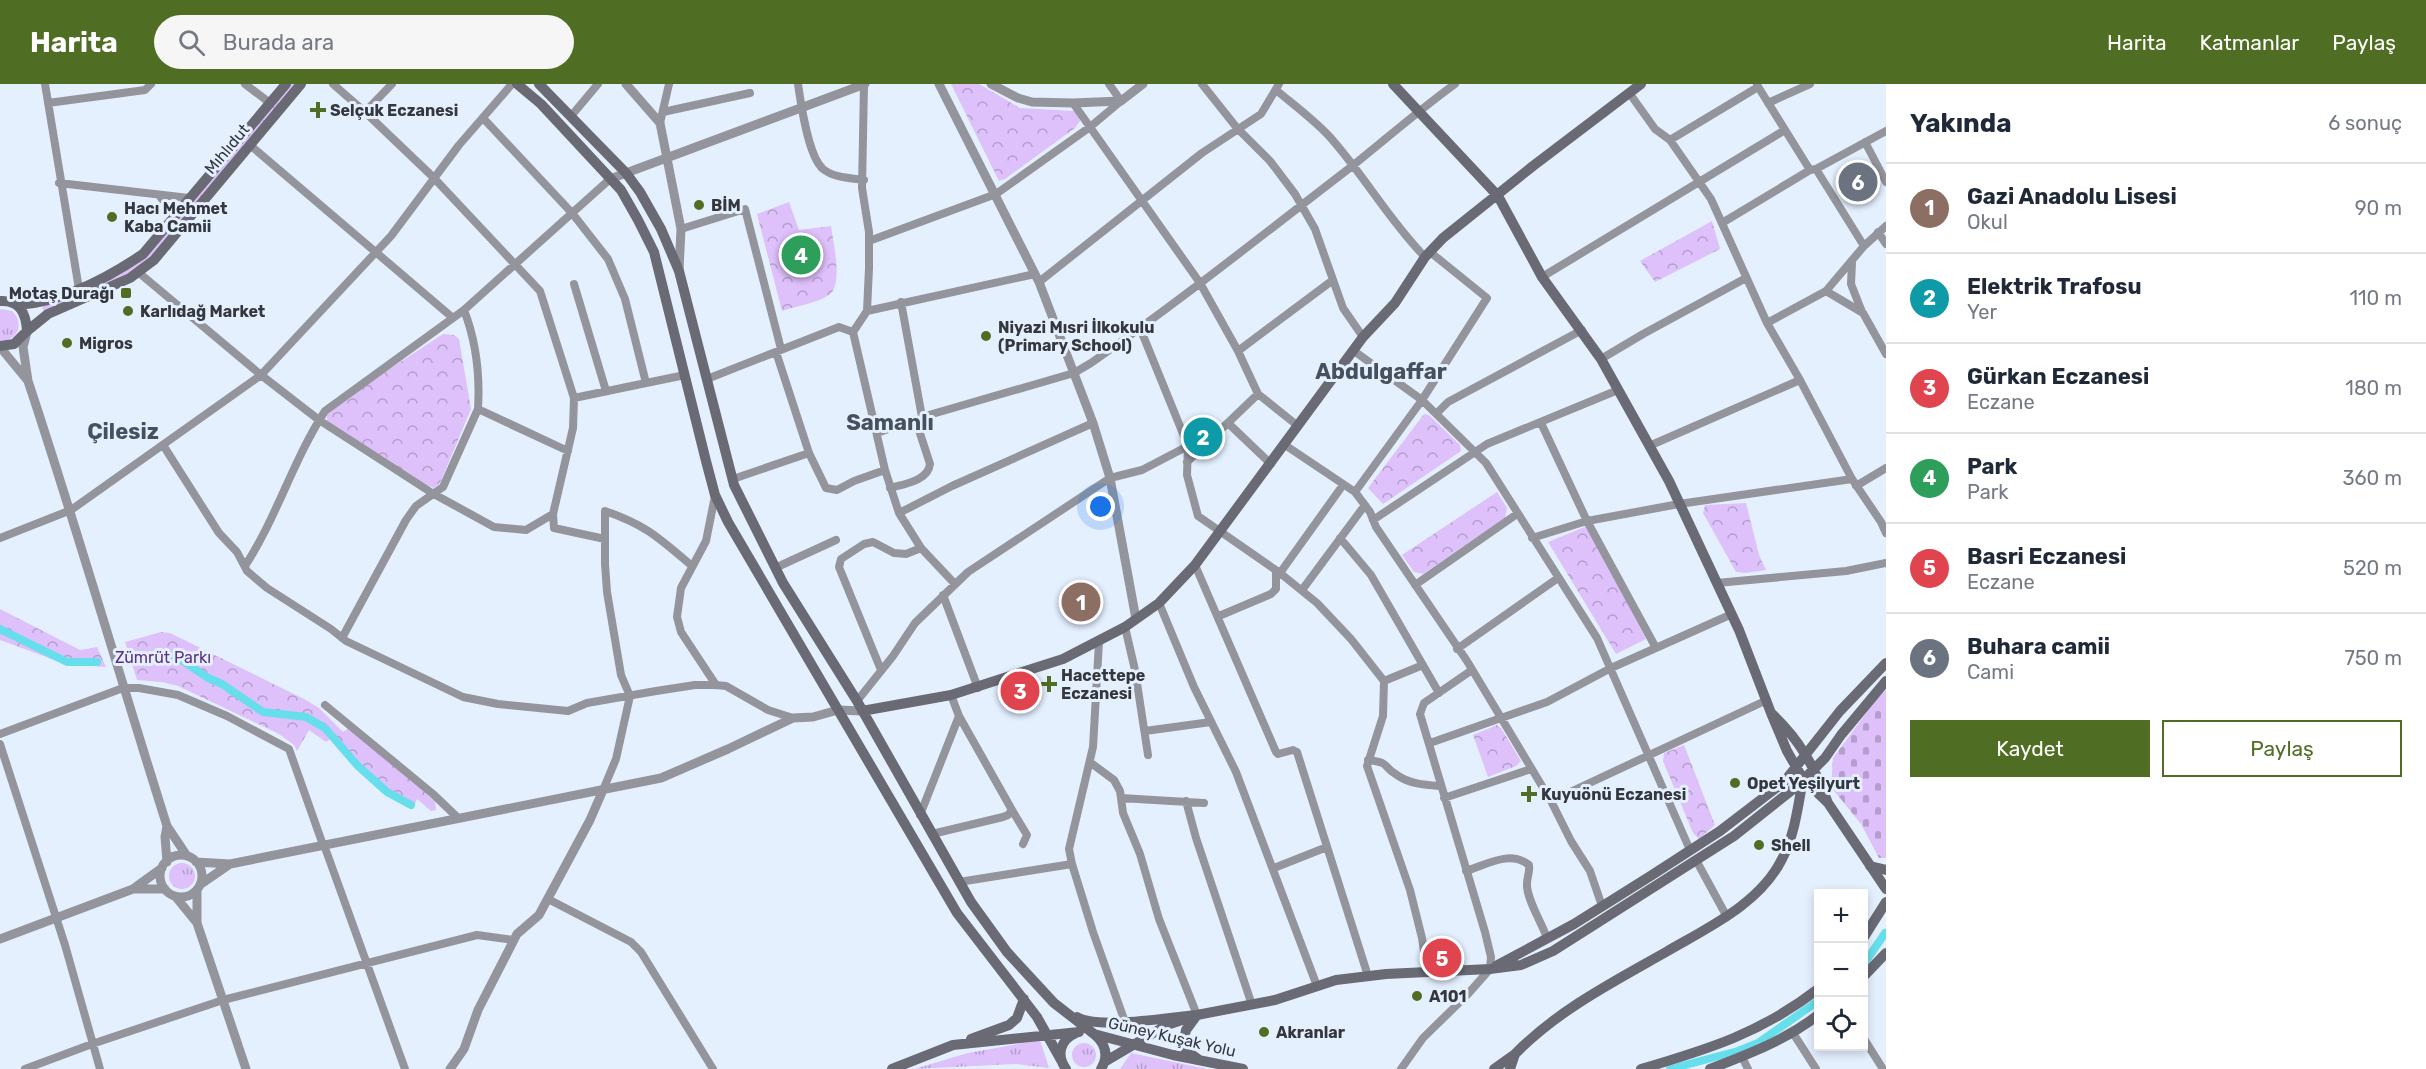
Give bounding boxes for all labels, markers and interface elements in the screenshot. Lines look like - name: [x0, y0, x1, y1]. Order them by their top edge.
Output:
- search box: [154, 15, 574, 69]
- text: Harita: [30, 26, 118, 59]
- icon: search: [175, 26, 208, 59]
- text: Burada ara: [223, 29, 334, 56]
- text: Harita: [2107, 30, 2167, 55]
- text: Katmanlar: [2200, 30, 2299, 55]
- text: Paylaş: [2332, 30, 2396, 55]
- place label: Selçuk Eczanesi: [330, 101, 458, 120]
- marker: Selçuk Eczanesi: [311, 103, 325, 117]
- text: Yakında: [1910, 108, 2012, 139]
- text: 6 sonuç: [2328, 111, 2402, 135]
- street label: Mıhlıdut: [201, 120, 253, 178]
- pin: 6: [1838, 160, 1878, 204]
- text: Gazi Anadolu Lisesi: [1967, 183, 2177, 210]
- place label: BİM: [711, 196, 741, 215]
- text: 1: [1925, 196, 1934, 220]
- text: 90 m: [2355, 196, 2402, 220]
- marker: BİM: [692, 198, 706, 212]
- place label: Hacı Mehmet Kaba Camii: [124, 199, 228, 236]
- marker: Hacı Mehmet Kaba Camii: [105, 210, 119, 224]
- text: Okul: [1967, 210, 2008, 234]
- pin: 4: [782, 232, 820, 278]
- text: Elektrik Trafosu: [1967, 273, 2142, 300]
- place label: Motaş Durağı: [9, 284, 114, 303]
- marker: Motaş Durağı: [119, 286, 133, 300]
- text: 2: [1923, 286, 1936, 310]
- text: 110 m: [2350, 286, 2402, 310]
- text: Yer: [1967, 300, 1997, 324]
- place label: Karlıdağ Market: [140, 302, 266, 321]
- marker: Karlıdağ Market: [121, 304, 135, 318]
- place label: Niyazi Mısri İlkokulu (Primary School): [998, 318, 1154, 355]
- marker: Niyazi Mısri İlkokulu (Primary School): [979, 329, 993, 343]
- place label: Migros: [79, 334, 133, 353]
- marker: Migros: [60, 336, 74, 350]
- district label: Abdulgaffar: [1315, 358, 1447, 385]
- text: Gürkan Eczanesi: [1967, 363, 2149, 390]
- text: 3: [1923, 376, 1936, 400]
- text: 180 m: [2345, 376, 2402, 400]
- text: Eczane: [1967, 390, 2035, 414]
- district label: Samanlı: [846, 409, 934, 436]
- pin: 2: [1184, 414, 1222, 460]
- district label: Çilesiz: [87, 418, 159, 445]
- text: Park: [1967, 453, 2017, 480]
- text: 4: [1923, 466, 1936, 490]
- text: 360 m: [2343, 466, 2402, 490]
- text: Park: [1967, 480, 2009, 504]
- your location: [1086, 492, 1115, 521]
- text: Basri Eczanesi: [1967, 543, 2126, 570]
- text: 5: [1923, 556, 1936, 580]
- text: 520 m: [2343, 556, 2402, 580]
- text: Eczane: [1967, 570, 2035, 594]
- pin: 1: [1062, 580, 1100, 624]
- text: Buhara camii: [1967, 633, 2110, 660]
- text: 6: [1923, 646, 1936, 670]
- text: 750 m: [2344, 646, 2402, 670]
- park label: Zümrüt Parkı: [115, 648, 211, 667]
- text: Cami: [1967, 660, 2014, 684]
- place label: Hacettepe Eczanesi: [1061, 666, 1145, 703]
- pin: 3: [1000, 668, 1040, 714]
- marker: Hacettepe Eczanesi: [1042, 677, 1056, 691]
- button: Kaydet: [1910, 720, 2150, 777]
- button: Paylaş: [2162, 720, 2402, 777]
- place label: Opet Yeşilyurt: [1747, 774, 1860, 793]
- marker: Opet Yeşilyurt: [1728, 776, 1742, 790]
- place label: Kuyuönü Eczanesi: [1541, 785, 1686, 804]
- marker: Kuyuönü Eczanesi: [1522, 787, 1536, 801]
- place label: Shell: [1771, 836, 1811, 855]
- marker: Shell: [1752, 838, 1766, 852]
- map controls: [1814, 889, 1868, 1051]
- button: +: [1814, 889, 1868, 943]
- pin: 5: [1422, 936, 1462, 980]
- button: −: [1814, 943, 1868, 997]
- place label: A101: [1429, 987, 1467, 1006]
- marker: A101: [1410, 989, 1424, 1003]
- button: locate: [1814, 997, 1868, 1051]
- street label: Güney Kuşak Yolu: [1106, 1013, 1238, 1061]
- place label: Akranlar: [1276, 1023, 1346, 1042]
- marker: Akranlar: [1257, 1025, 1271, 1039]

